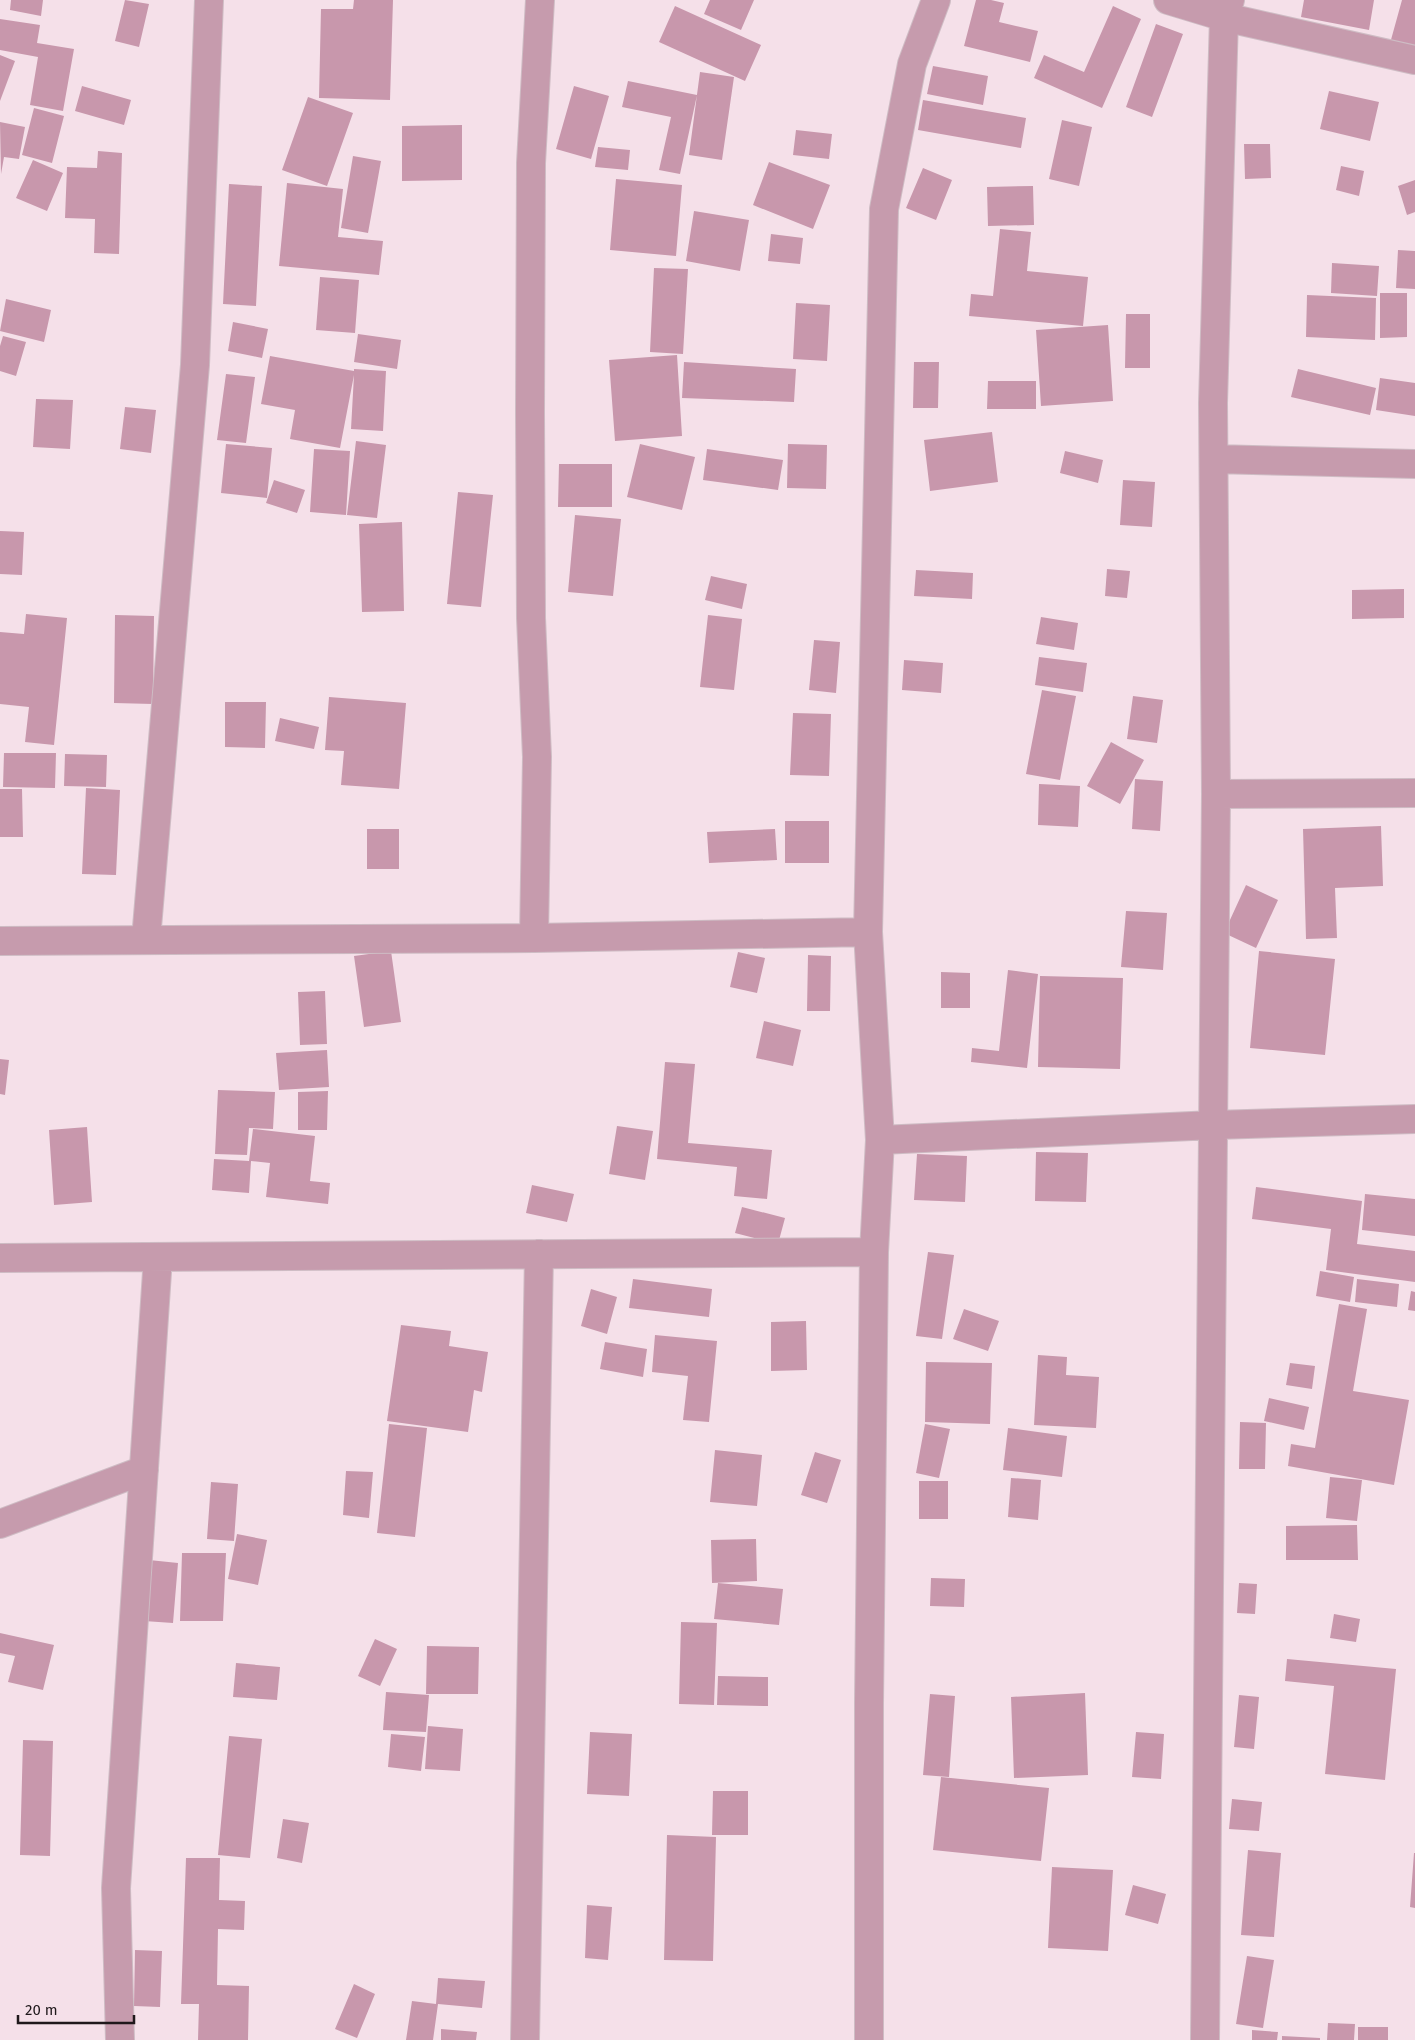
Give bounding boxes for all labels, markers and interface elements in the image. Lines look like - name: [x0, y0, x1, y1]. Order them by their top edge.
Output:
- scale bar: [18, 1992, 134, 2024]
- text: 20 m: [25, 2001, 58, 2019]

